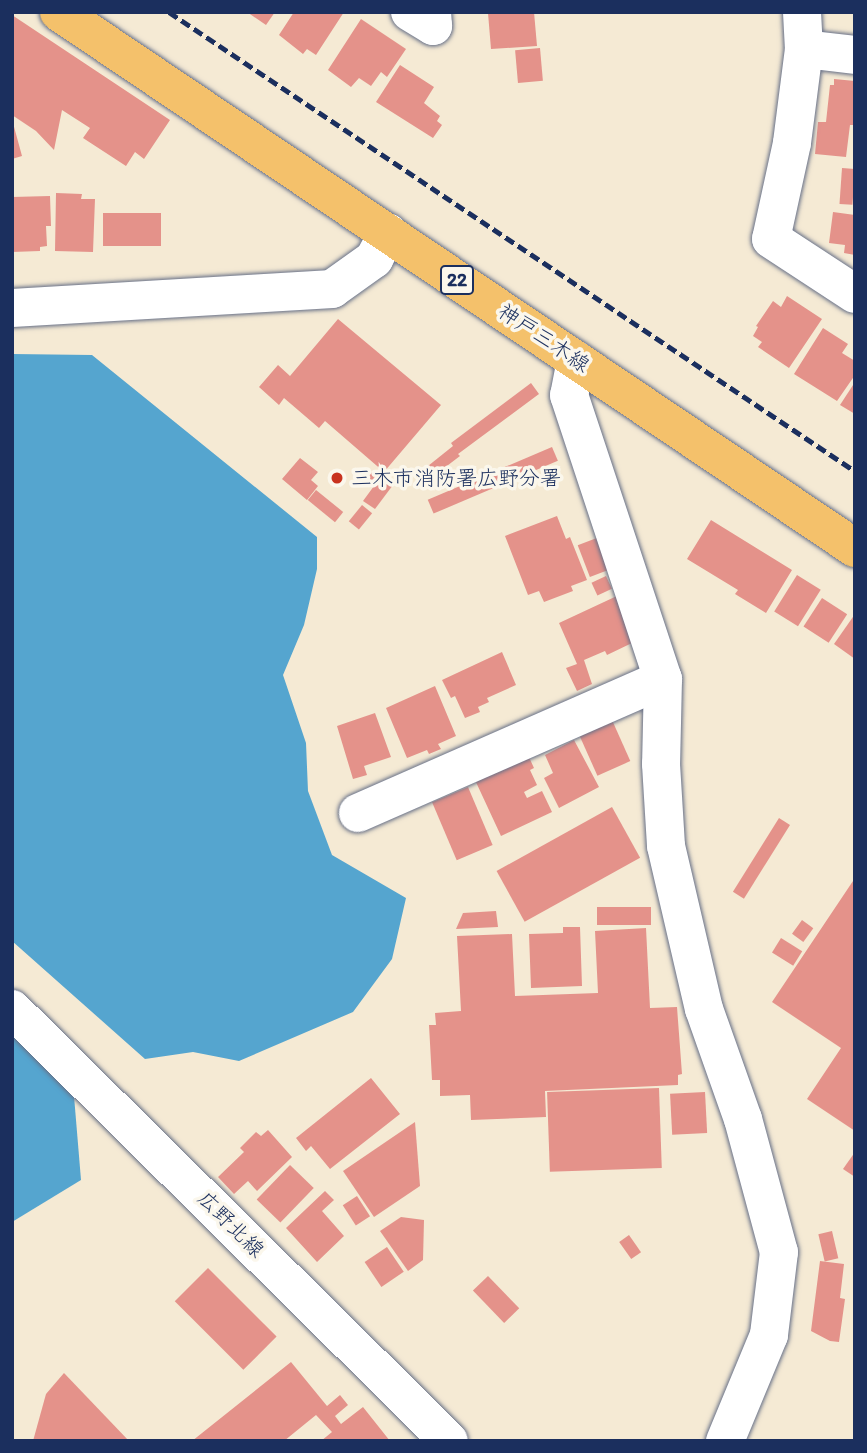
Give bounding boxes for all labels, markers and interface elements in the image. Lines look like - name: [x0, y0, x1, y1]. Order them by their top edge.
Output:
- road number: 22: [440, 264, 475, 296]
- street label: 神戸三木線: [493, 298, 595, 378]
- place label: 三木市消防署広野分署: [351, 465, 561, 491]
- marker: 三木市消防署広野分署: [329, 470, 345, 486]
- street label: 広野北線: [192, 1185, 270, 1263]

